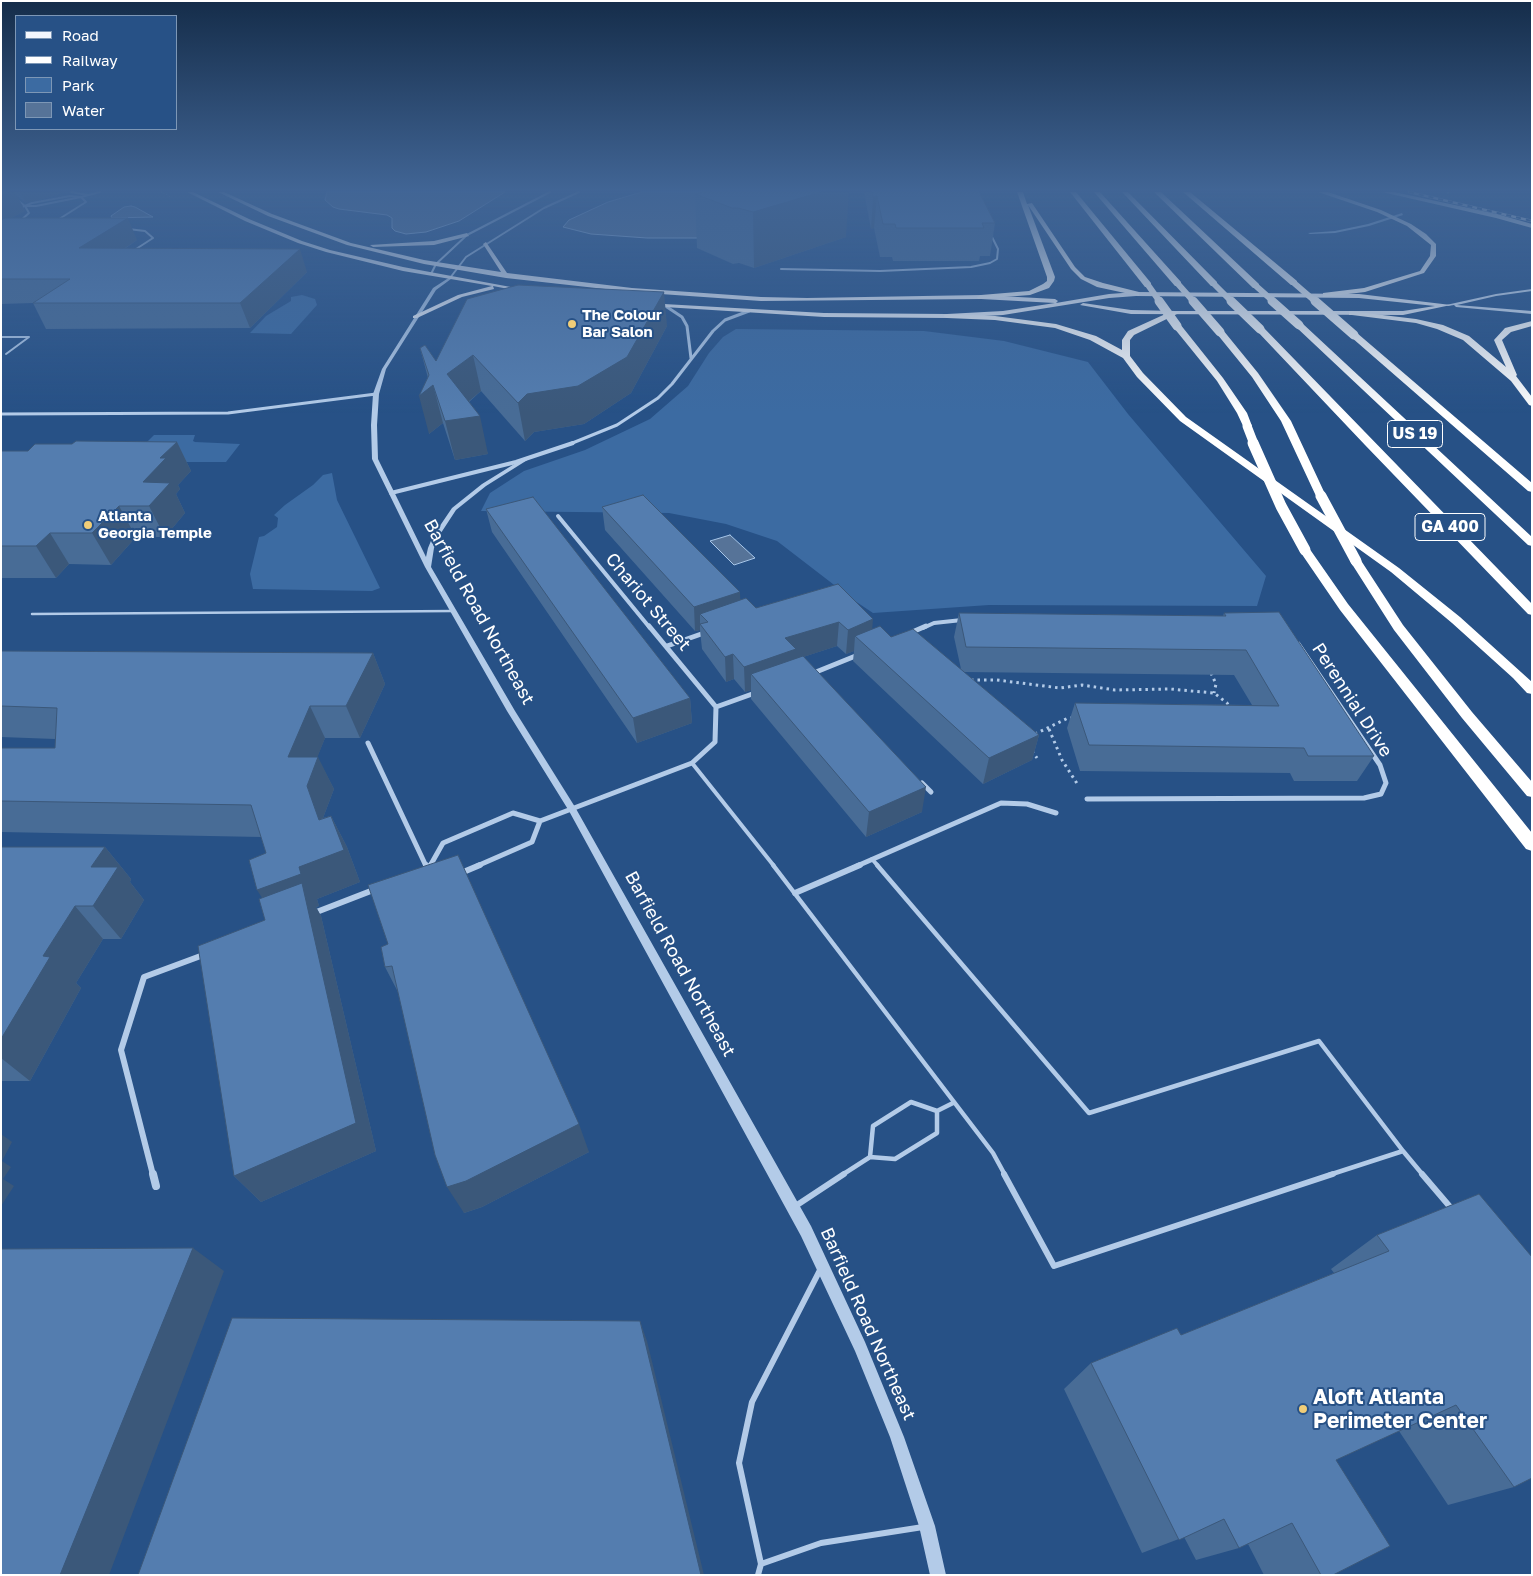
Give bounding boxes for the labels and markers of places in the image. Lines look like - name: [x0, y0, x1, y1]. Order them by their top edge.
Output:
- place label: The Colour Bar Salon: [582, 306, 662, 341]
- marker: The Colour Bar Salon: [566, 318, 578, 330]
- place label: Atlanta Georgia Temple: [98, 507, 212, 542]
- marker: Atlanta Georgia Temple: [82, 519, 94, 531]
- place label: Aloft Atlanta Perimeter Center: [1313, 1384, 1487, 1434]
- marker: Aloft Atlanta Perimeter Center: [1297, 1403, 1309, 1415]

